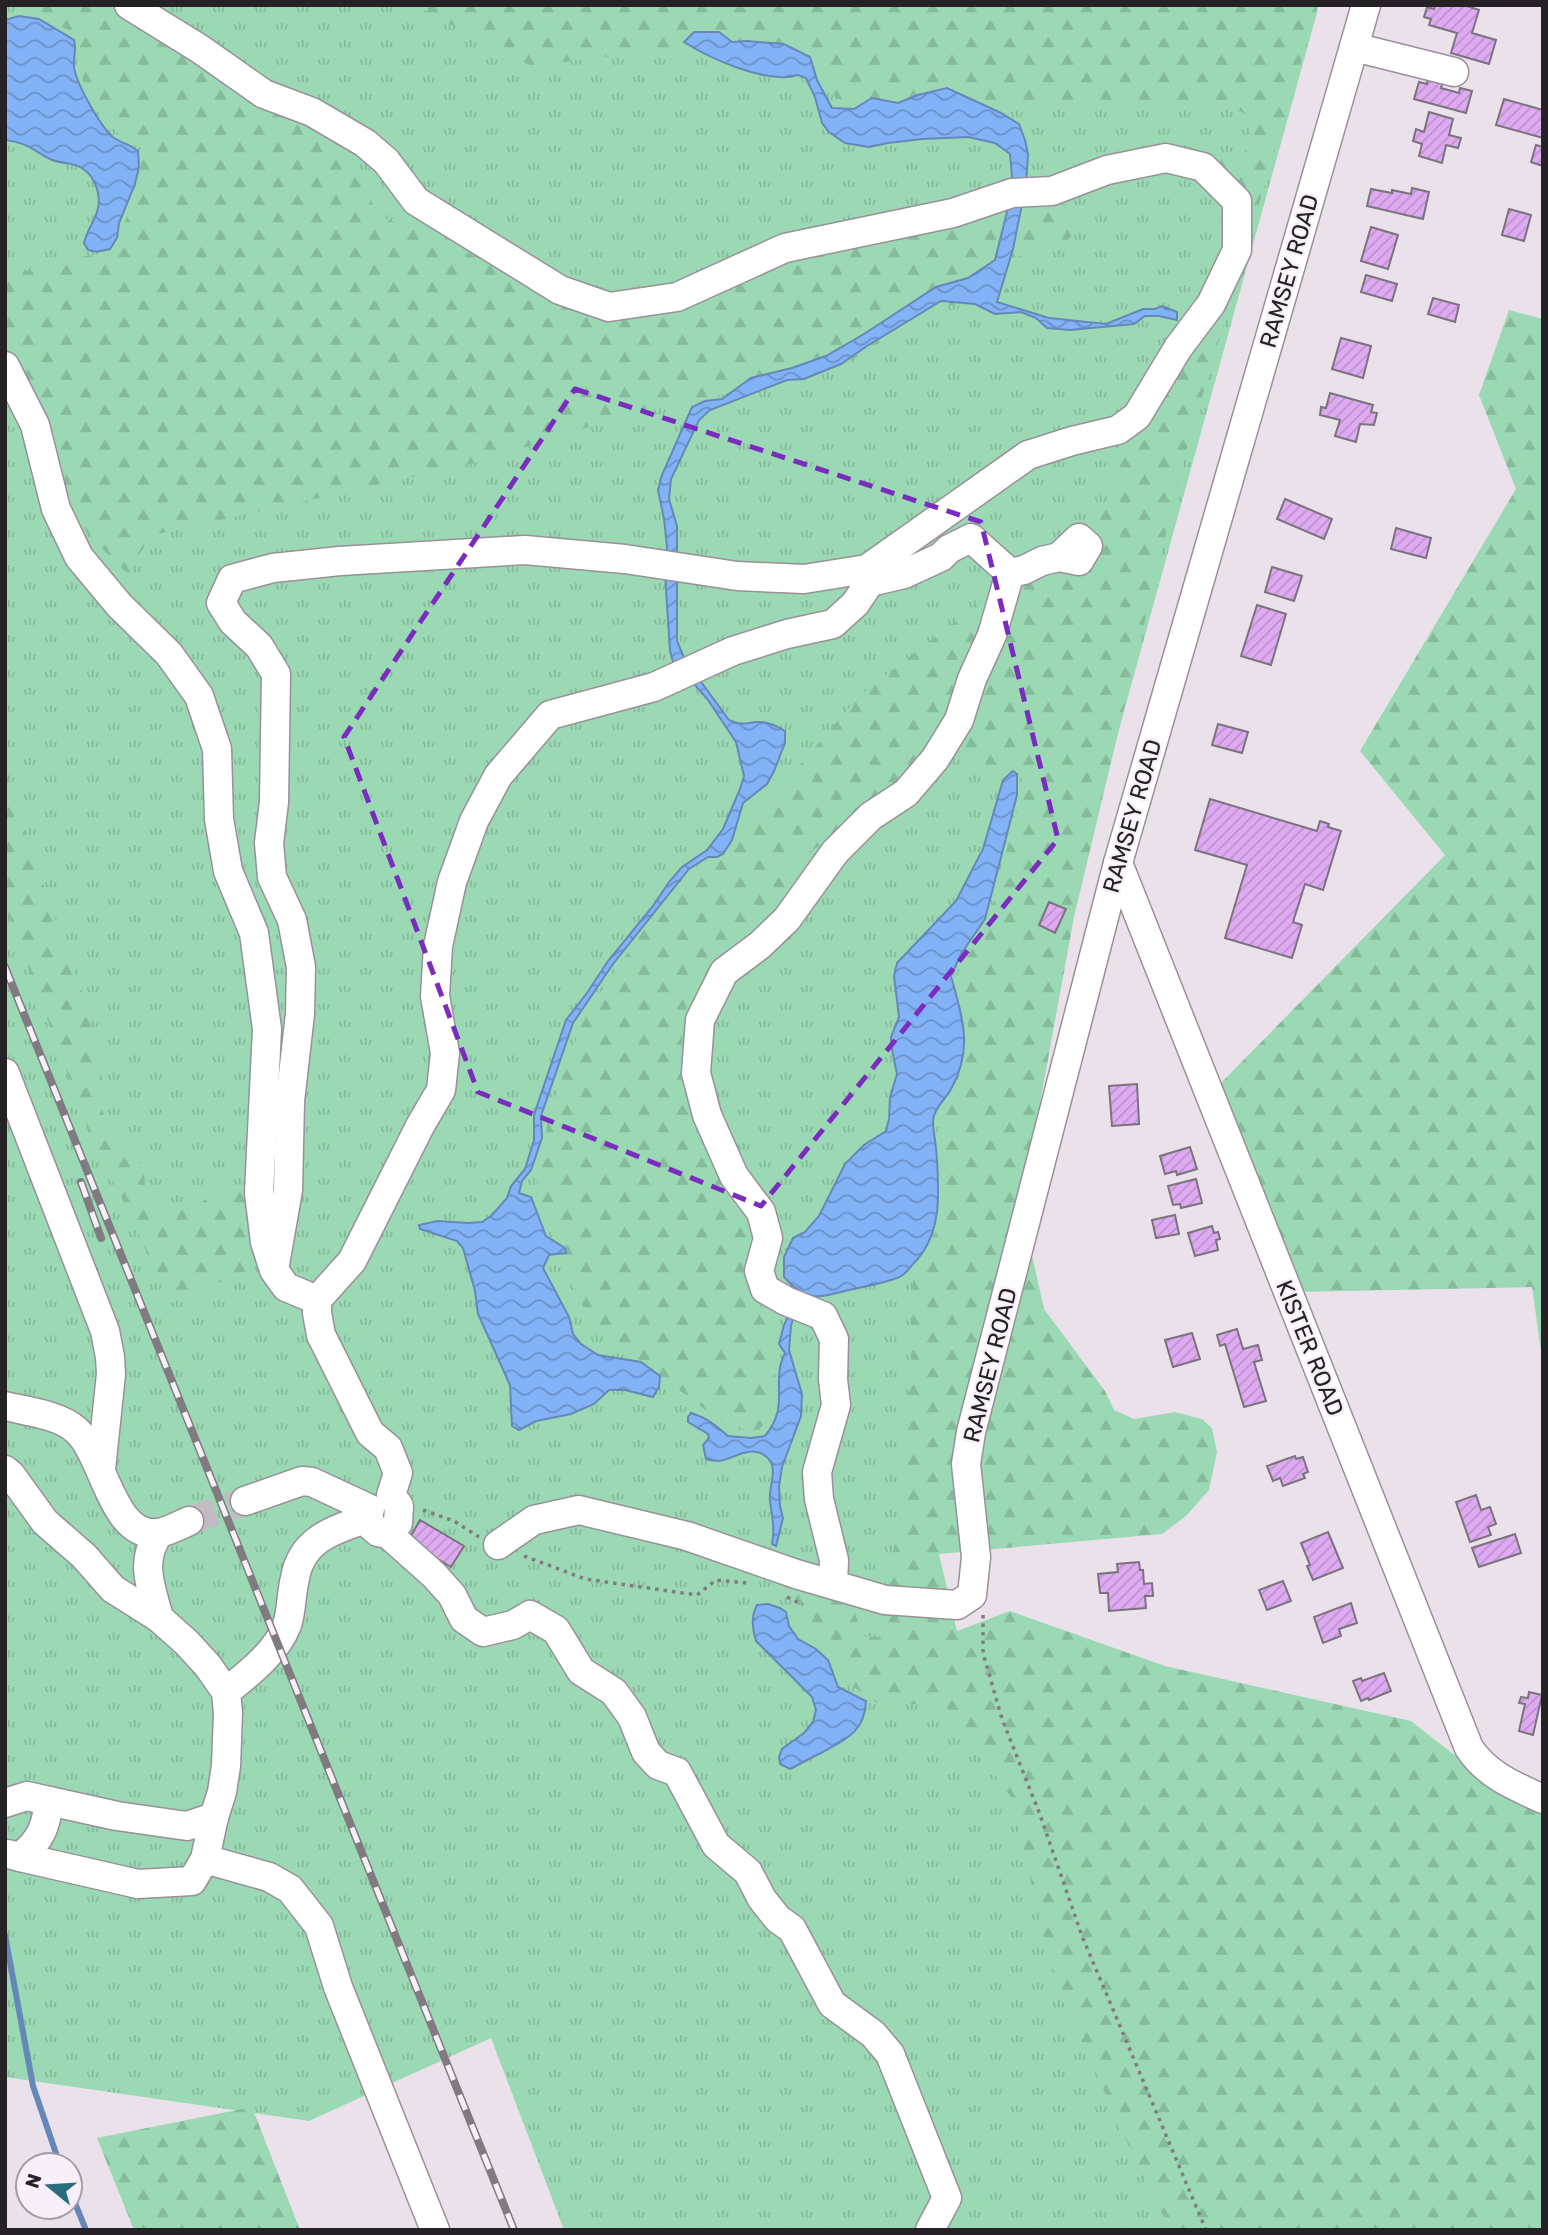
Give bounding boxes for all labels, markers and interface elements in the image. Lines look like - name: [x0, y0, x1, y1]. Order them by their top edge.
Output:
- street label: RAMSEY ROAD: [1254, 191, 1324, 351]
- street label: RAMSEY ROAD: [1097, 736, 1167, 896]
- street label: KISTER ROAD: [1270, 1276, 1350, 1420]
- street label: RAMSEY ROAD: [957, 1285, 1023, 1445]
- north arrow: [14, 2151, 84, 2221]
- text: N: [20, 2171, 46, 2191]

